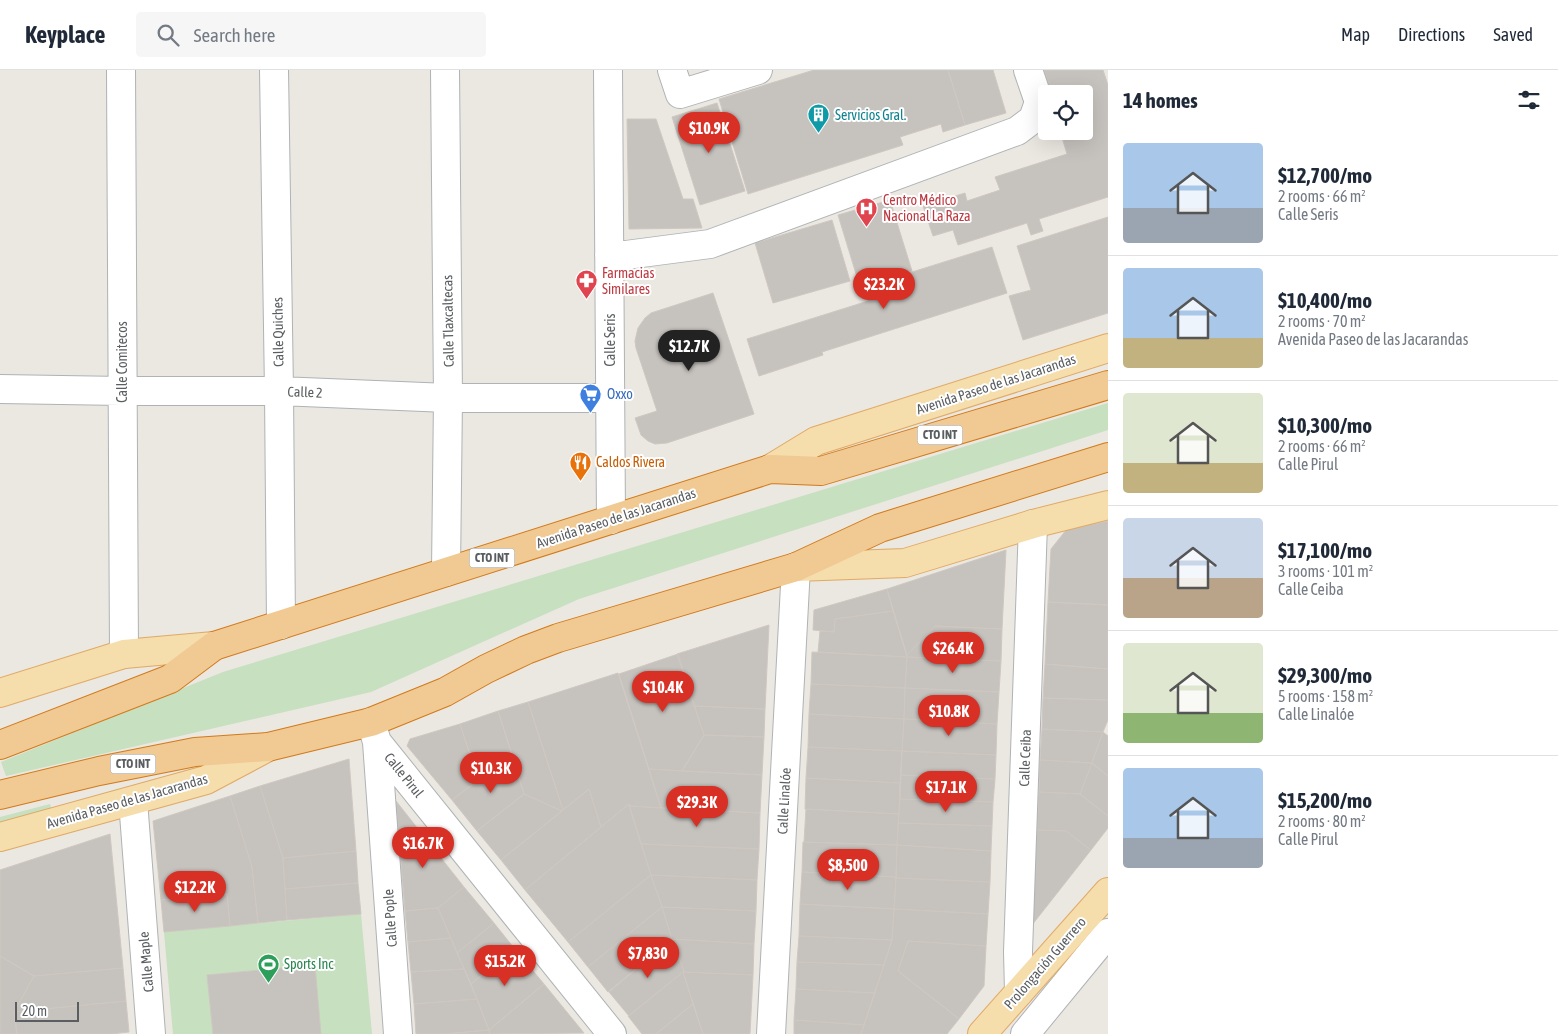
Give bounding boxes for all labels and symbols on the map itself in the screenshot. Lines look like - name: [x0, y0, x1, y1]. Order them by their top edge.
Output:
- building icon: Servicios Gral.: [807, 103, 831, 134]
- place label: Servicios Gral.: [835, 107, 906, 123]
- pin: $10.9K: [668, 112, 750, 154]
- place label: Centro Médico Nacional La Raza: [883, 192, 971, 224]
- hospital icon: Centro Médico Nacional La Raza: [855, 196, 879, 227]
- place label: Farmacias Similares: [602, 265, 655, 297]
- pin: $23.2K: [843, 268, 925, 310]
- pharmacy icon: Farmacias Similares: [574, 269, 598, 300]
- street label: Calle Tlaxcaltecas: [439, 275, 457, 367]
- street label: Calle Quiches: [269, 297, 287, 367]
- street label: Calle Seris: [602, 314, 618, 366]
- street label: Calle Comitecos: [114, 321, 130, 403]
- pin: $12.7K: [648, 330, 730, 372]
- street label: Avenida Paseo de las Jacarandas: [914, 351, 1078, 417]
- supermarket icon: Oxxo: [579, 382, 603, 413]
- street label: Calle 2: [287, 383, 323, 401]
- place label: Oxxo: [607, 386, 633, 402]
- road number: CTO INT: [918, 426, 962, 444]
- restaurant icon: Caldos Rivera: [568, 450, 592, 481]
- place label: Caldos Rivera: [596, 454, 665, 470]
- street label: Avenida Paseo de las Jacarandas: [534, 485, 698, 551]
- road number: CTO INT: [470, 548, 514, 568]
- pin: $26.4K: [912, 632, 994, 674]
- pin: $10.4K: [622, 670, 704, 713]
- pin: $10.8K: [908, 694, 990, 737]
- street label: Calle Ceiba: [1016, 729, 1034, 787]
- street label: Calle Pirul: [381, 749, 427, 801]
- pin: $10.3K: [450, 752, 532, 794]
- road number: CTO INT: [110, 754, 156, 774]
- street label: Calle Linalóe: [774, 767, 794, 835]
- street label: Avenida Paseo de las Jacarandas: [45, 770, 209, 832]
- pin: $17.1K: [905, 770, 987, 813]
- pin: $29.3K: [656, 786, 738, 828]
- pin: $16.7K: [382, 826, 464, 869]
- pin: $8,500: [807, 848, 889, 891]
- pin: $12.2K: [154, 870, 236, 913]
- street label: Calle Pople: [380, 888, 400, 948]
- street label: Prolongación Guerrero: [1001, 914, 1089, 1012]
- street label: Calle Maple: [135, 931, 157, 993]
- pin: $7,830: [607, 936, 689, 979]
- pin: $15.2K: [464, 944, 546, 987]
- sports icon: Sports Inc: [256, 952, 280, 983]
- place label: Sports Inc: [284, 956, 334, 972]
- scale bar: [15, 999, 79, 1022]

